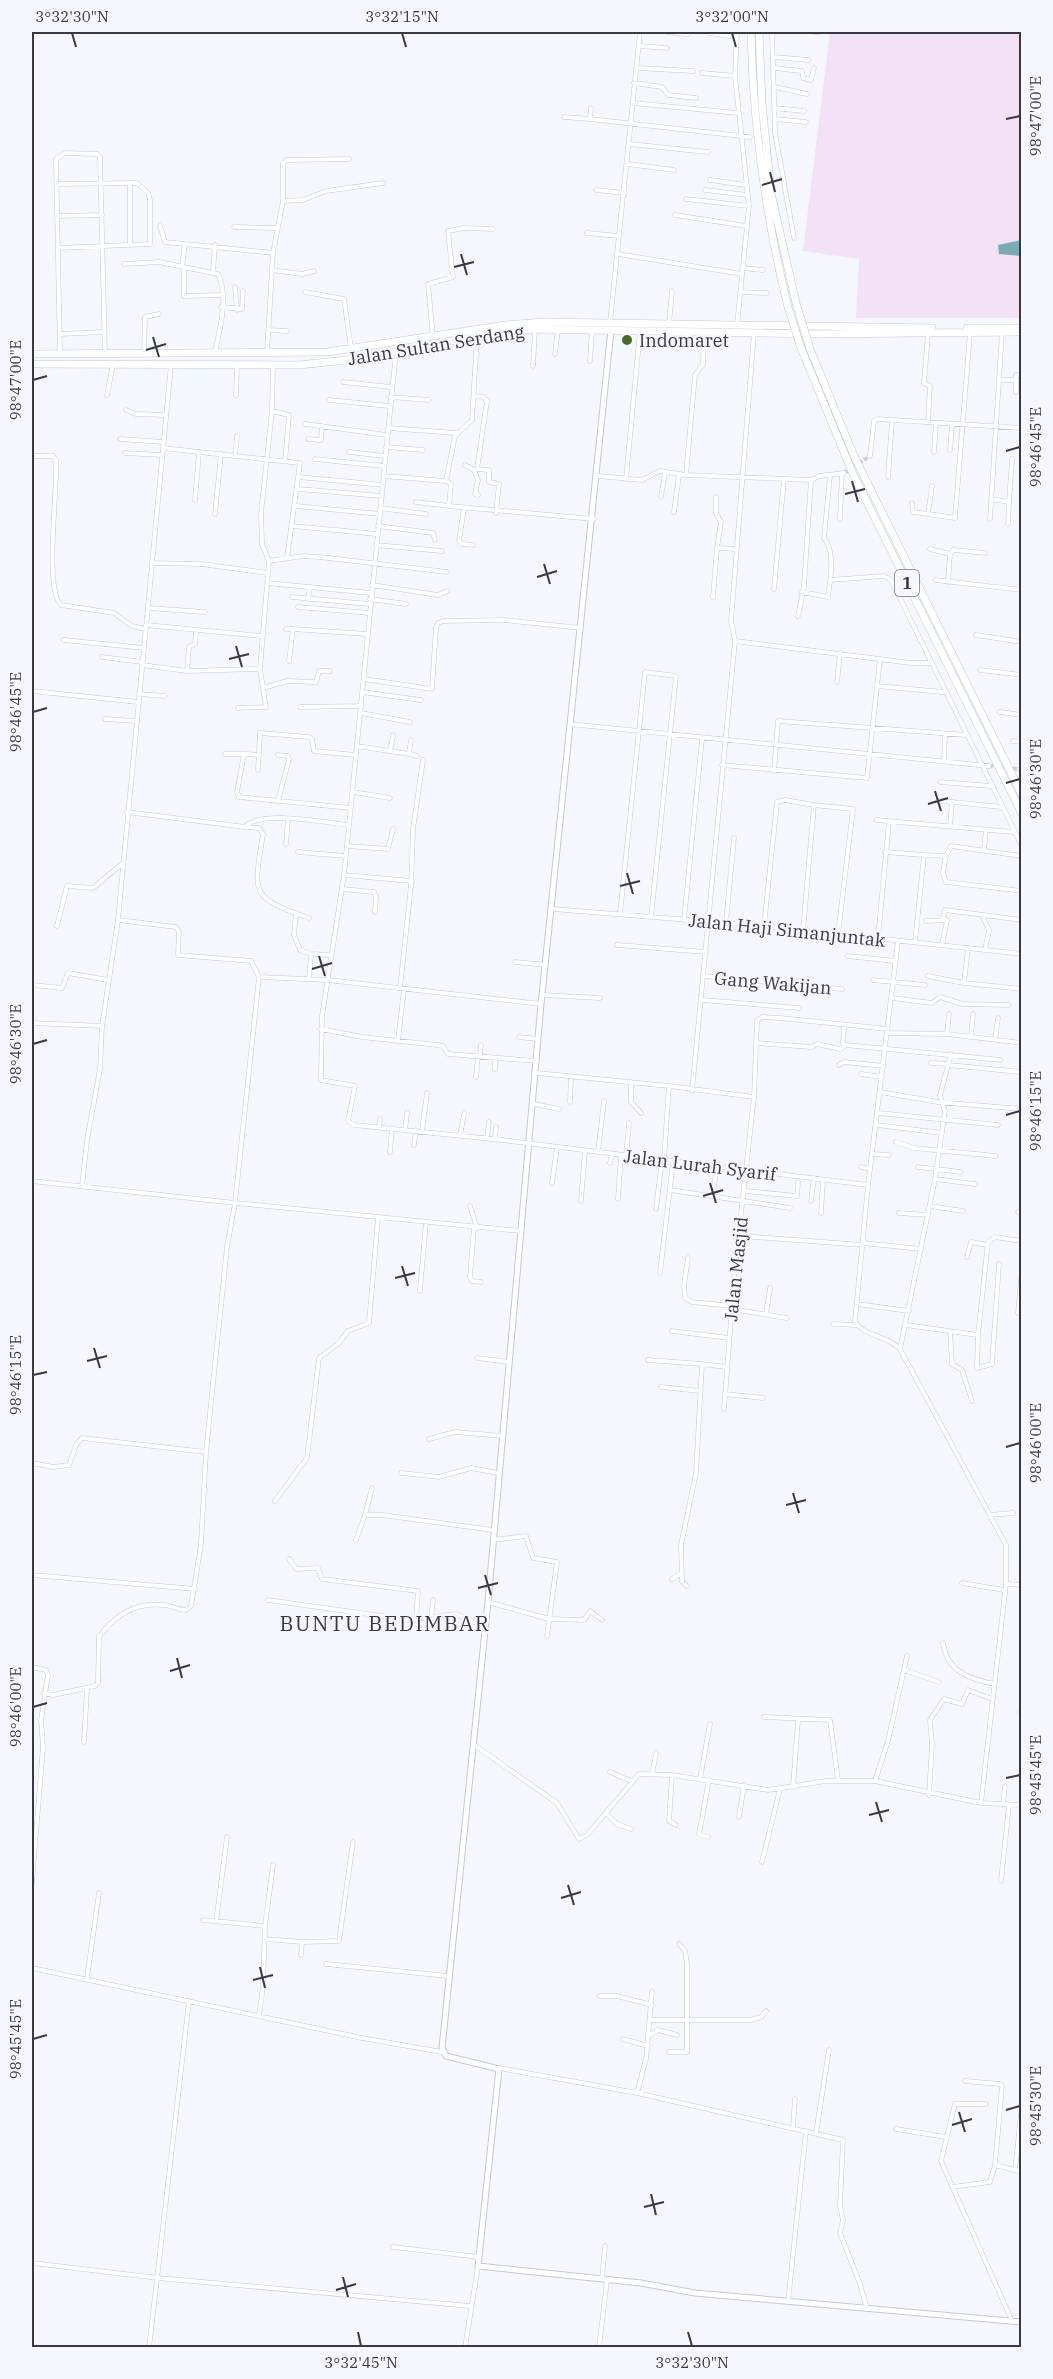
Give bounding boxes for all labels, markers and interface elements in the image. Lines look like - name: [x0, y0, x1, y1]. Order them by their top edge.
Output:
- text: 3°32'30"N: [35, 7, 109, 26]
- text: 3°32'15"N: [365, 7, 439, 26]
- text: 3°32'00"N: [695, 7, 769, 26]
- text: 98°47'00"E: [1026, 76, 1045, 156]
- street label: Jalan Sultan Serdang: [346, 320, 526, 370]
- place label: Indomaret: [639, 329, 729, 352]
- marker: Indomaret: [620, 333, 634, 347]
- text: 98°47'00"E: [6, 340, 25, 420]
- text: 98°46'45"E: [1026, 407, 1045, 487]
- road number: 1: [895, 570, 919, 596]
- text: 98°46'45"E: [6, 672, 25, 752]
- text: 98°46'30"E: [1026, 739, 1045, 819]
- street label: Jalan Haji Simanjuntak: [687, 908, 887, 952]
- street label: Gang Wakijan: [713, 966, 833, 1000]
- text: 98°46'30"E: [6, 1004, 25, 1084]
- text: 98°46'15"E: [1026, 1071, 1045, 1151]
- street label: Jalan Lurah Syarif: [623, 1144, 779, 1186]
- street label: Jalan Masjid: [719, 1215, 753, 1323]
- text: 98°46'15"E: [6, 1335, 25, 1415]
- text: 98°46'00"E: [1026, 1403, 1045, 1483]
- district label: BUNTU BEDIMBAR: [280, 1609, 490, 1637]
- text: 98°46'00"E: [6, 1667, 25, 1747]
- text: 98°45'45"E: [1026, 1735, 1045, 1815]
- text: 98°45'45"E: [6, 1999, 25, 2079]
- text: 98°45'30"E: [1026, 2066, 1045, 2146]
- text: 3°32'45"N: [324, 2353, 398, 2372]
- text: 3°32'30"N: [655, 2353, 729, 2372]

